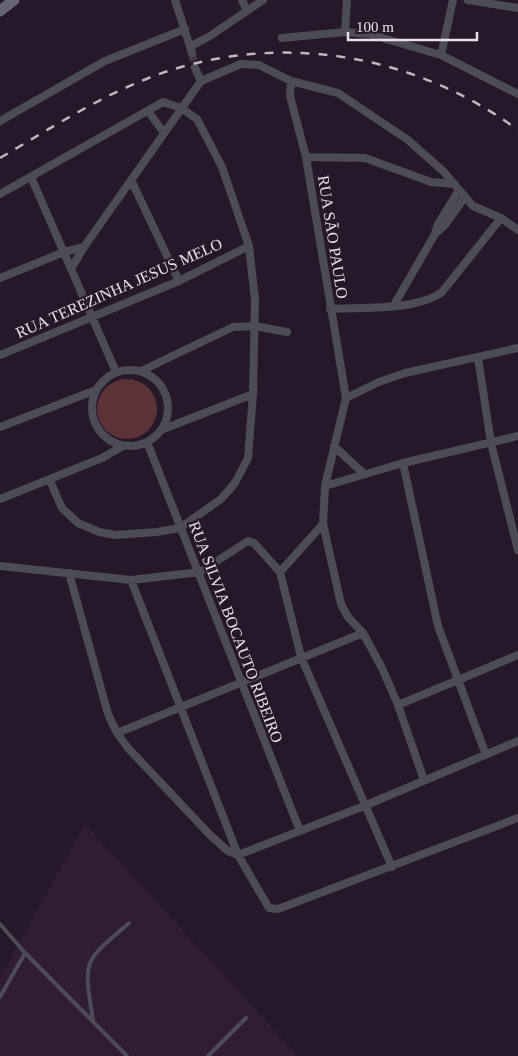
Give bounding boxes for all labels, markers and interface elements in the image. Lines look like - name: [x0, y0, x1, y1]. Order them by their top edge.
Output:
- scale bar: [348, 10, 477, 42]
- text: 100 m: [356, 19, 394, 35]
- street label: RUA SÃO PAULO: [315, 174, 351, 300]
- street label: RUA TEREZINHA JESUS MELO: [13, 235, 225, 341]
- street label: RUA SILVIA BOCAUTO RIBEIRO: [186, 519, 286, 745]

